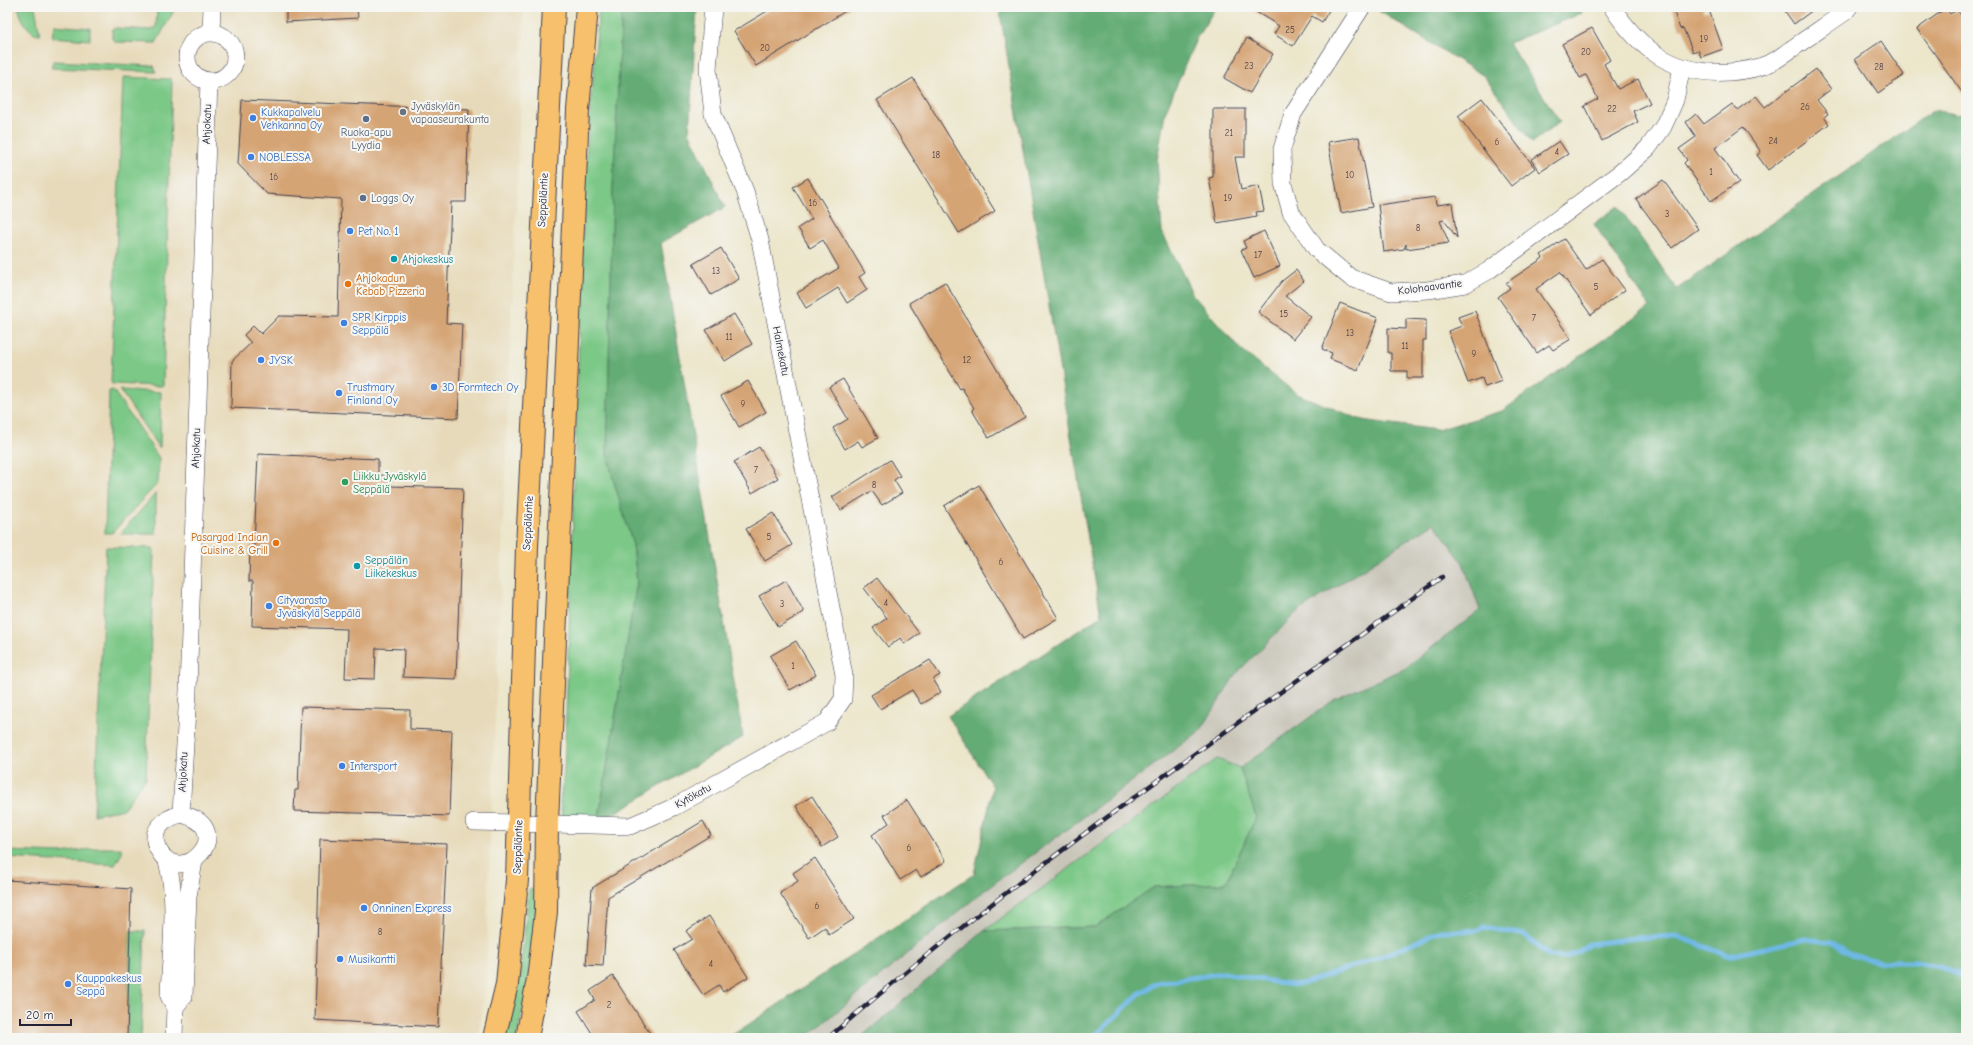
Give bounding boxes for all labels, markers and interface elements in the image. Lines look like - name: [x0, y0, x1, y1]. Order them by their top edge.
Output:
- house number: 25: [1285, 25, 1295, 35]
- house number: 19: [1700, 34, 1708, 44]
- house number: 20: [760, 43, 770, 53]
- house number: 20: [1581, 47, 1591, 57]
- house number: 23: [1244, 61, 1254, 71]
- house number: 28: [1874, 62, 1884, 72]
- place label: Jyväskylän vapaaseurakunta: [410, 100, 489, 126]
- house number: 26: [1800, 102, 1810, 112]
- street label: Ahjokatu: [200, 104, 214, 144]
- house number: 22: [1607, 104, 1617, 114]
- place label: Kukkapalvelu Vehkanna Oy: [261, 106, 322, 132]
- marker: Jyväskylän vapaaseurakunta: [398, 107, 408, 117]
- marker: Kukkapalvelu Vehkanna Oy: [248, 113, 258, 123]
- marker: Ruoka-apu Lyydia: [361, 114, 371, 124]
- place label: Ruoka-apu Lyydia: [341, 126, 391, 152]
- house number: 21: [1225, 128, 1234, 138]
- house number: 24: [1768, 136, 1778, 146]
- house number: 6: [1495, 137, 1500, 147]
- house number: 4: [1555, 147, 1559, 157]
- house number: 18: [932, 150, 940, 160]
- place label: NOBLESSA: [259, 151, 311, 164]
- marker: NOBLESSA: [246, 152, 256, 162]
- house number: 1: [1709, 167, 1713, 177]
- house number: 10: [1345, 170, 1355, 180]
- house number: 16: [270, 172, 278, 182]
- street label: Seppäläntie: [535, 172, 551, 227]
- place label: Loggs Oy: [371, 192, 414, 205]
- marker: Loggs Oy: [358, 193, 368, 203]
- house number: 19: [1224, 193, 1232, 203]
- house number: 16: [809, 198, 817, 208]
- house number: 3: [1665, 209, 1669, 219]
- house number: 8: [1416, 223, 1421, 233]
- place label: Pet No. 1: [358, 225, 399, 238]
- marker: Pet No. 1: [345, 226, 355, 236]
- house number: 17: [1254, 250, 1263, 260]
- place label: Ahjokeskus: [402, 253, 454, 266]
- marker: Ahjokeskus: [389, 254, 399, 264]
- house number: 13: [712, 266, 720, 276]
- place label: Ahjokadun Kebab Pizzeria: [356, 272, 425, 298]
- street label: Kolohaavantie: [1397, 277, 1463, 297]
- marker: Ahjokadun Kebab Pizzeria: [343, 279, 353, 289]
- house number: 5: [1594, 282, 1599, 292]
- house number: 15: [1280, 309, 1288, 319]
- place label: SPR Kirppis Seppälä: [352, 311, 407, 337]
- house number: 7: [1532, 313, 1537, 323]
- marker: SPR Kirppis Seppälä: [339, 318, 349, 328]
- street label: Halmekatu: [770, 325, 792, 377]
- house number: 13: [1346, 328, 1354, 338]
- house number: 11: [725, 332, 733, 342]
- house number: 11: [1401, 341, 1409, 351]
- house number: 9: [1472, 349, 1477, 359]
- place label: JYSK: [269, 354, 293, 367]
- marker: JYSK: [256, 355, 266, 365]
- house number: 12: [963, 355, 971, 365]
- place label: Trustmary Finland Oy: [347, 381, 398, 407]
- place label: 3D Formtech Oy: [442, 381, 518, 394]
- marker: 3D Formtech Oy: [429, 382, 439, 392]
- marker: Trustmary Finland Oy: [334, 388, 344, 398]
- house number: 9: [741, 399, 746, 409]
- street label: Ahjokatu: [189, 428, 203, 468]
- house number: 7: [754, 465, 759, 475]
- place label: Liikku Jyväskylä Seppälä: [353, 470, 426, 496]
- marker: Liikku Jyväskylä Seppälä: [340, 477, 350, 487]
- house number: 8: [872, 480, 877, 490]
- street label: Seppäläntie: [520, 495, 536, 550]
- place label: Pasargad Indian Cuisine & Grill: [191, 531, 268, 557]
- house number: 5: [767, 532, 772, 542]
- marker: Pasargad Indian Cuisine & Grill: [271, 538, 281, 548]
- place label: Seppälän Liikekeskus: [365, 554, 417, 580]
- house number: 6: [999, 557, 1004, 567]
- marker: Seppälän Liikekeskus: [352, 561, 362, 571]
- place label: Cityvarasto Jyväskylä Seppälä: [277, 594, 361, 620]
- house number: 4: [884, 598, 888, 608]
- house number: 3: [780, 599, 784, 609]
- marker: Cityvarasto Jyväskylä Seppälä: [264, 601, 274, 611]
- house number: 1: [791, 661, 795, 671]
- street label: Ahjokatu: [175, 752, 191, 792]
- place label: Intersport: [350, 760, 398, 773]
- marker: Intersport: [337, 761, 347, 771]
- street label: Kytökatu: [673, 781, 713, 811]
- street label: Seppäläntie: [511, 819, 525, 874]
- house number: 6: [907, 843, 912, 853]
- house number: 6: [815, 901, 820, 911]
- place label: Onninen Express: [372, 902, 452, 915]
- marker: Onninen Express: [359, 903, 369, 913]
- house number: 8: [378, 927, 383, 937]
- place label: Musikantti: [348, 953, 396, 966]
- marker: Musikantti: [335, 954, 345, 964]
- house number: 4: [709, 959, 713, 969]
- place label: Kauppakeskus Seppä: [76, 972, 142, 998]
- marker: Kauppakeskus Seppä: [63, 979, 73, 989]
- house number: 2: [607, 1000, 612, 1010]
- scale bar: [20, 1001, 71, 1027]
- text: 20 m: [26, 1008, 54, 1022]

